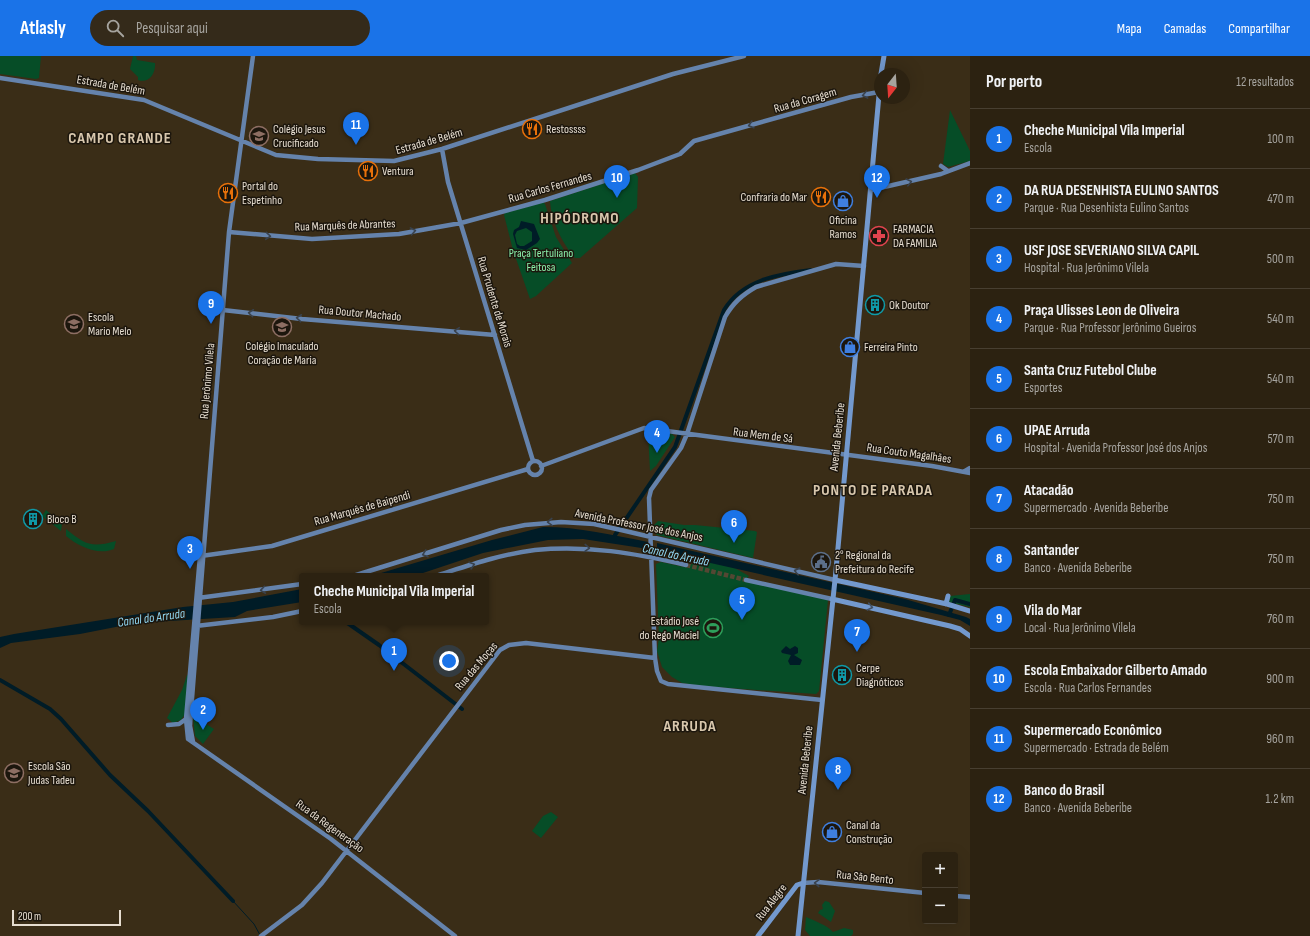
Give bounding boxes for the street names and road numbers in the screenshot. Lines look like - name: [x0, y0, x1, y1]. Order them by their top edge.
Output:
- street label: Estrada de Belém: [76, 72, 146, 99]
- street label: Rua da Coragem: [772, 84, 838, 117]
- street label: Estrada de Belém: [394, 125, 465, 158]
- street label: Rua Carlos Fernandes: [507, 168, 593, 207]
- street label: Rua Marquês de Abrantes: [294, 216, 396, 235]
- street label: Rua Prudente de Morais: [474, 255, 515, 349]
- street label: Rua Doutor Machado: [318, 302, 402, 325]
- street label: Rua Jerônimo Vilela: [197, 342, 218, 420]
- street label: Avenida Beberibe: [826, 402, 849, 473]
- street label: Rua Mem de Sá: [732, 424, 794, 447]
- street label: Rua Couto Magalhães: [866, 440, 952, 467]
- street label: Rua Marquês de Baipendi: [312, 488, 412, 529]
- street label: Avenida Professor José dos Anjos: [573, 506, 704, 545]
- street label: Rua das Moças: [452, 639, 501, 694]
- street label: Avenida Beberibe: [794, 725, 817, 796]
- street label: Rua da Regeneração: [293, 797, 367, 856]
- street label: Rua São Bento: [835, 867, 894, 888]
- street label: Rua Alegre: [752, 881, 790, 924]

